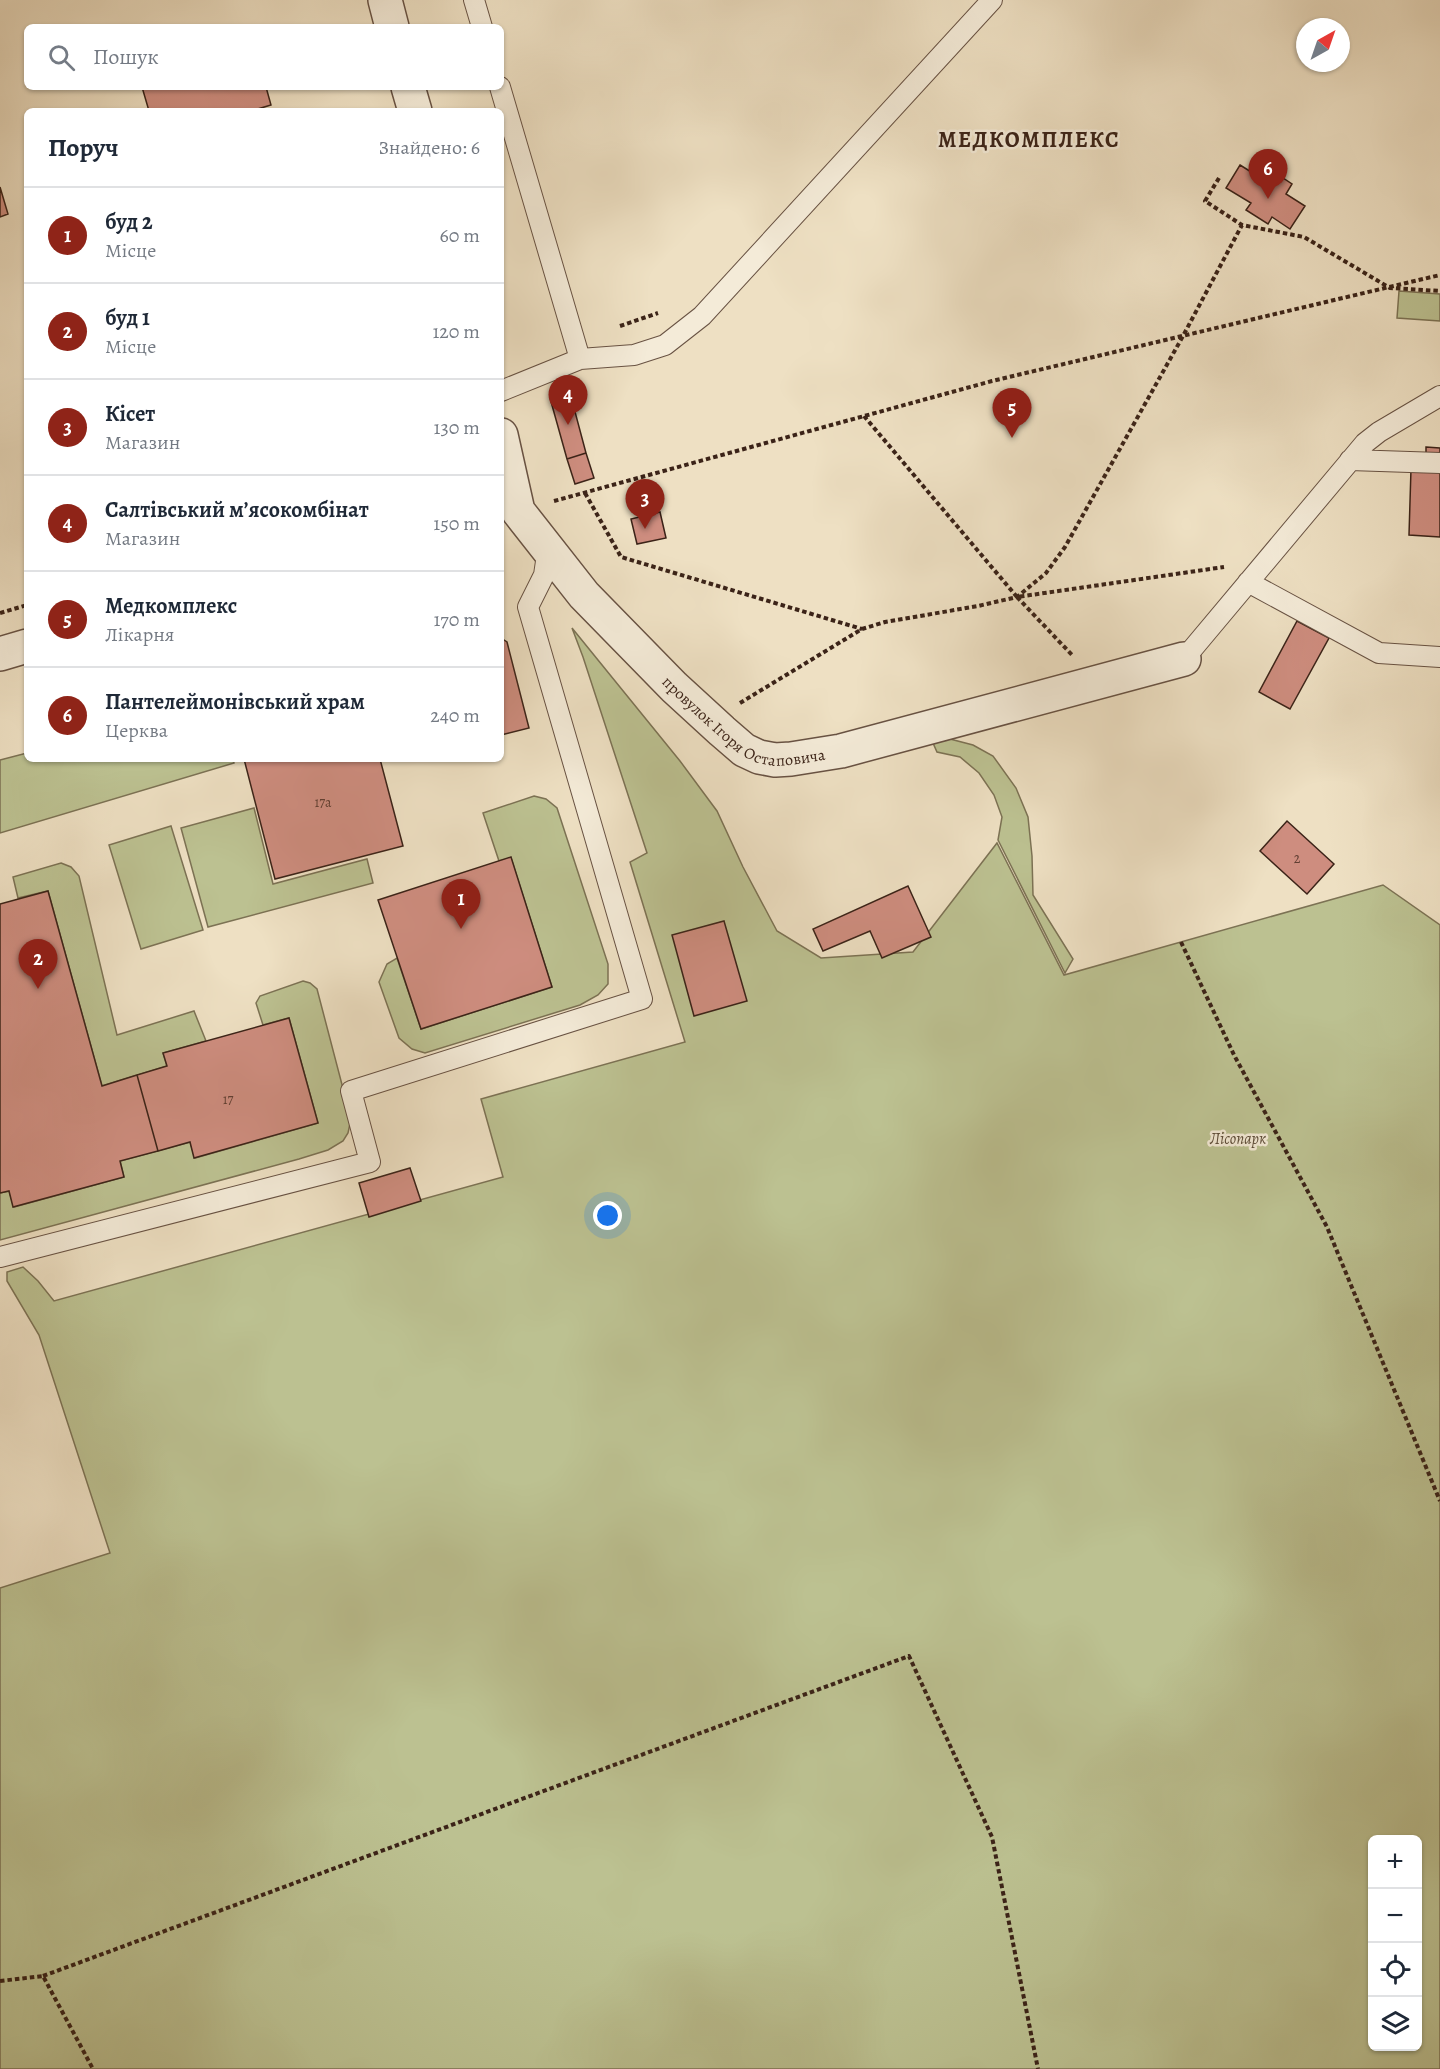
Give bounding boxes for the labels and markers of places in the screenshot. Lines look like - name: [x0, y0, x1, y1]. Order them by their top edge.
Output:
- pin: 6: [1248, 150, 1288, 199]
- pin: 4: [548, 376, 588, 425]
- pin: 5: [992, 388, 1032, 438]
- pin: 3: [626, 480, 664, 529]
- pin: 1: [442, 880, 480, 929]
- pin: 2: [18, 940, 57, 989]

